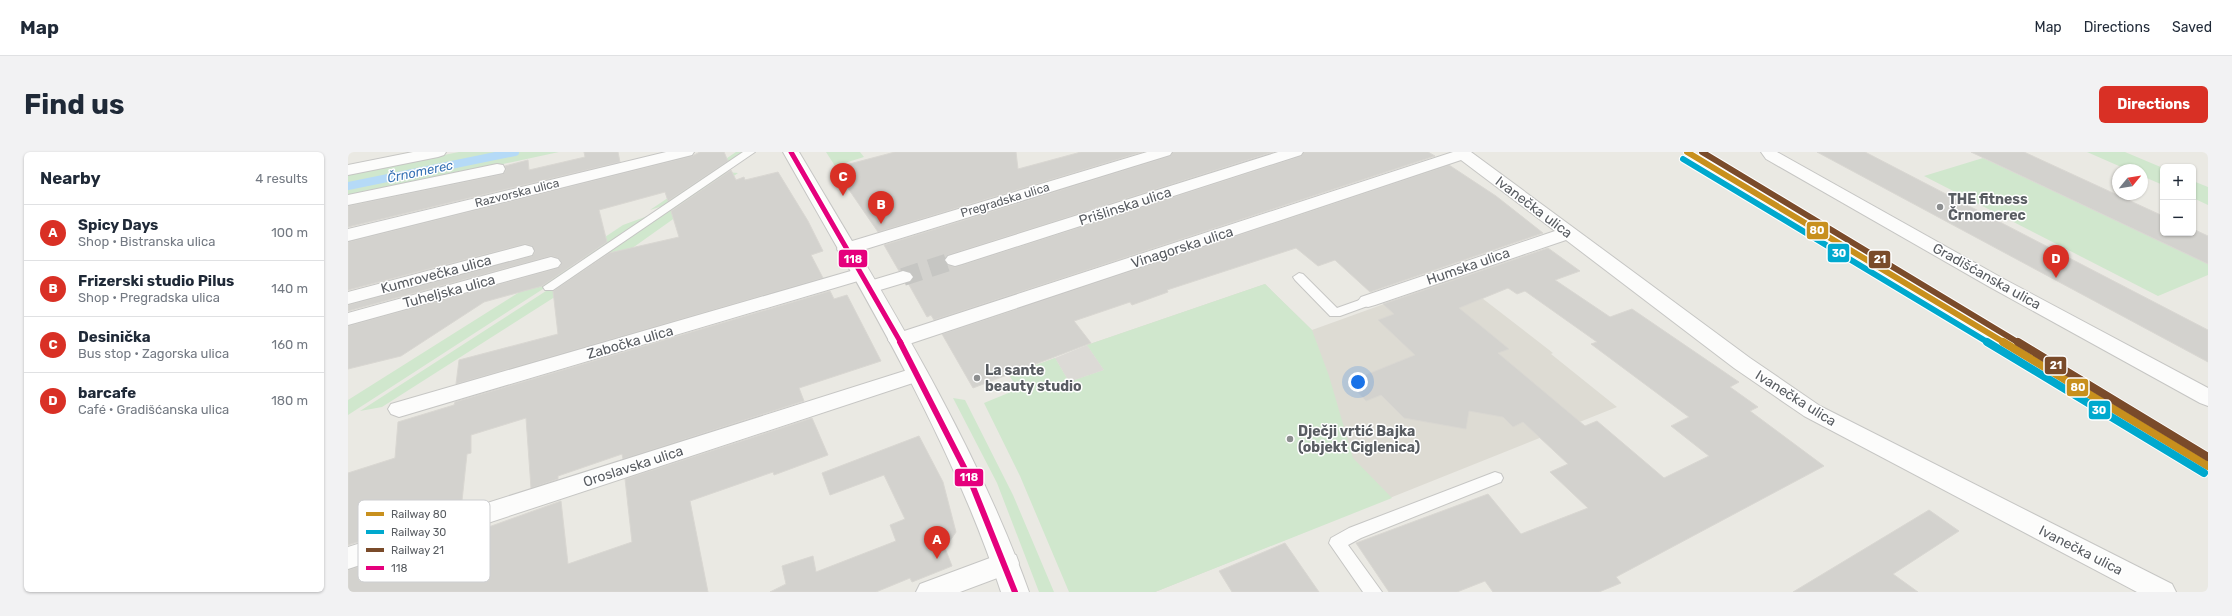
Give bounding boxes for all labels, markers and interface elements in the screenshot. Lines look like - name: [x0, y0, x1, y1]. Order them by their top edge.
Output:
- text: Map: [20, 16, 59, 39]
- text: Map: [2035, 19, 2062, 36]
- text: Directions: [2084, 19, 2150, 36]
- text: Saved: [2172, 19, 2212, 36]
- button: Directions: [2099, 86, 2208, 123]
- text: Find us: [24, 88, 124, 121]
- water label: Črnomerec: [386, 157, 454, 186]
- pin: C: [830, 163, 856, 196]
- north arrow: [2112, 164, 2148, 200]
- map controls: [2160, 164, 2196, 236]
- button: +: [2160, 164, 2196, 200]
- text: Nearby: [40, 168, 101, 188]
- text: 4 results: [255, 171, 308, 186]
- street label: Ivanečka ulica: [1492, 173, 1576, 242]
- street label: Razvorska ulica: [473, 176, 561, 210]
- street label: Pregradska ulica: [959, 180, 1051, 220]
- street label: Prišlinska ulica: [1077, 184, 1174, 229]
- pin: B: [868, 191, 894, 224]
- place label: THE fitness Črnomerec: [1948, 191, 2028, 224]
- button: −: [2160, 200, 2196, 236]
- marker: THE fitness Črnomerec: [1935, 202, 1945, 212]
- text: Spicy Days: [78, 216, 158, 234]
- line badge: 80: [1806, 221, 1829, 240]
- street label: Vinagorska ulica: [1129, 223, 1235, 272]
- text: 80: [1810, 224, 1824, 237]
- text: A: [48, 225, 58, 240]
- text: 100 m: [271, 225, 308, 240]
- text: Shop · Bistranska ulica: [78, 234, 215, 249]
- street label: Gradišćanska ulica: [1930, 240, 2044, 313]
- line badge: 30: [1827, 243, 1850, 263]
- street label: Humska ulica: [1424, 244, 1512, 289]
- pin: D: [2043, 245, 2069, 278]
- text: 30: [1832, 247, 1846, 260]
- line badge: 118: [838, 249, 868, 268]
- line badge: 21: [1868, 250, 1891, 269]
- street label: Kumrovečka ulica: [379, 252, 493, 297]
- text: 118: [844, 253, 862, 266]
- text: 21: [1874, 253, 1886, 266]
- street label: Tuheljska ulica: [401, 271, 497, 312]
- text: Frizerski studio Pilus: [78, 272, 234, 290]
- text: B: [48, 281, 58, 296]
- text: 140 m: [271, 281, 308, 296]
- text: Shop · Pregradska ulica: [78, 290, 220, 305]
- street label: Zabočka ulica: [585, 322, 675, 363]
- text: Desinička: [78, 328, 151, 346]
- text: C: [48, 337, 58, 352]
- text: 160 m: [272, 337, 308, 352]
- text: Bus stop · Zagorska ulica: [78, 346, 229, 361]
- line badge: 21: [2044, 356, 2067, 375]
- text: 21: [2050, 359, 2062, 372]
- place label: La sante beauty studio: [985, 362, 1082, 395]
- street label: Ivanečka ulica: [1752, 367, 1839, 430]
- your location: [1348, 372, 1368, 392]
- marker: La sante beauty studio: [972, 373, 982, 383]
- line badge: 80: [2066, 378, 2089, 397]
- text: 80: [2071, 381, 2085, 394]
- text: barcafe: [78, 384, 136, 402]
- text: D: [48, 393, 58, 408]
- text: 180 m: [271, 393, 308, 408]
- line badge: 30: [2088, 400, 2111, 420]
- text: Café · Gradišćanska ulica: [78, 402, 229, 417]
- text: 30: [2092, 404, 2106, 417]
- place label: Dječji vrtić Bajka (objekt Ciglenica): [1298, 423, 1420, 456]
- marker: Dječji vrtić Bajka (objekt Ciglenica): [1285, 434, 1295, 444]
- street label: Oroslavska ulica: [581, 442, 685, 491]
- line badge: 118: [954, 468, 984, 487]
- text: 118: [960, 471, 978, 484]
- legend: [358, 500, 490, 582]
- text: Railway 80: [391, 508, 447, 521]
- street label: Ivanečka ulica: [2036, 522, 2126, 579]
- text: Railway 30: [391, 526, 446, 539]
- pin: A: [924, 526, 950, 559]
- text: Railway 21: [391, 544, 444, 557]
- text: 118: [391, 562, 407, 575]

